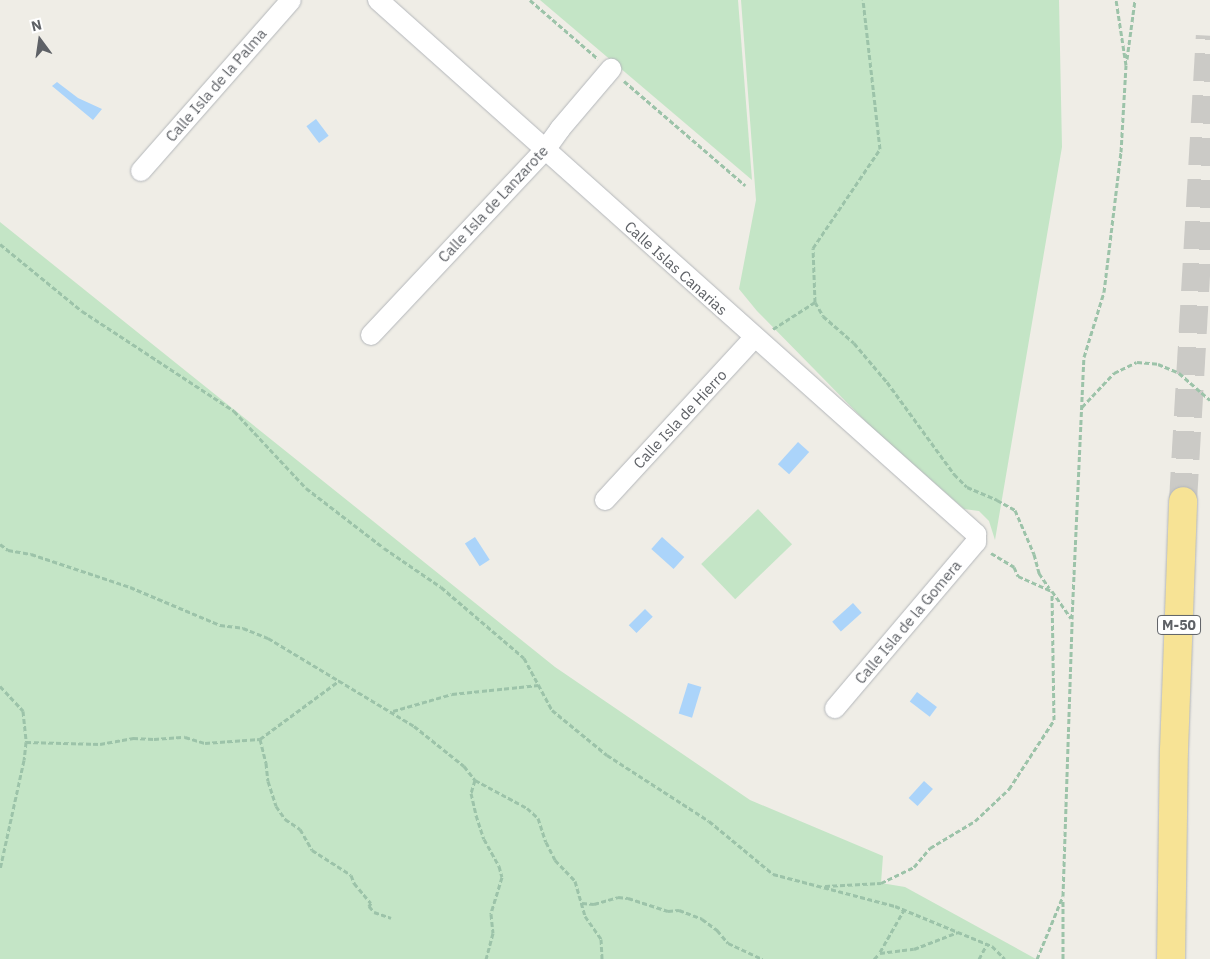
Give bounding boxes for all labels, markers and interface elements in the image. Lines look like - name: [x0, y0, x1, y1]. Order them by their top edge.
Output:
- north arrow: [15, 15, 65, 65]
- text: N: [29, 15, 43, 35]
- street label: Calle Isla de la Palma: [162, 25, 270, 145]
- street label: Calle Isla de Lanzarote: [434, 142, 552, 266]
- street label: Calle Islas Canarias: [621, 217, 731, 319]
- street label: Calle Isla de Hierro: [630, 366, 730, 472]
- street label: Calle Isla de la Gomera: [851, 557, 965, 687]
- road number: M-50: [1156, 614, 1202, 636]

